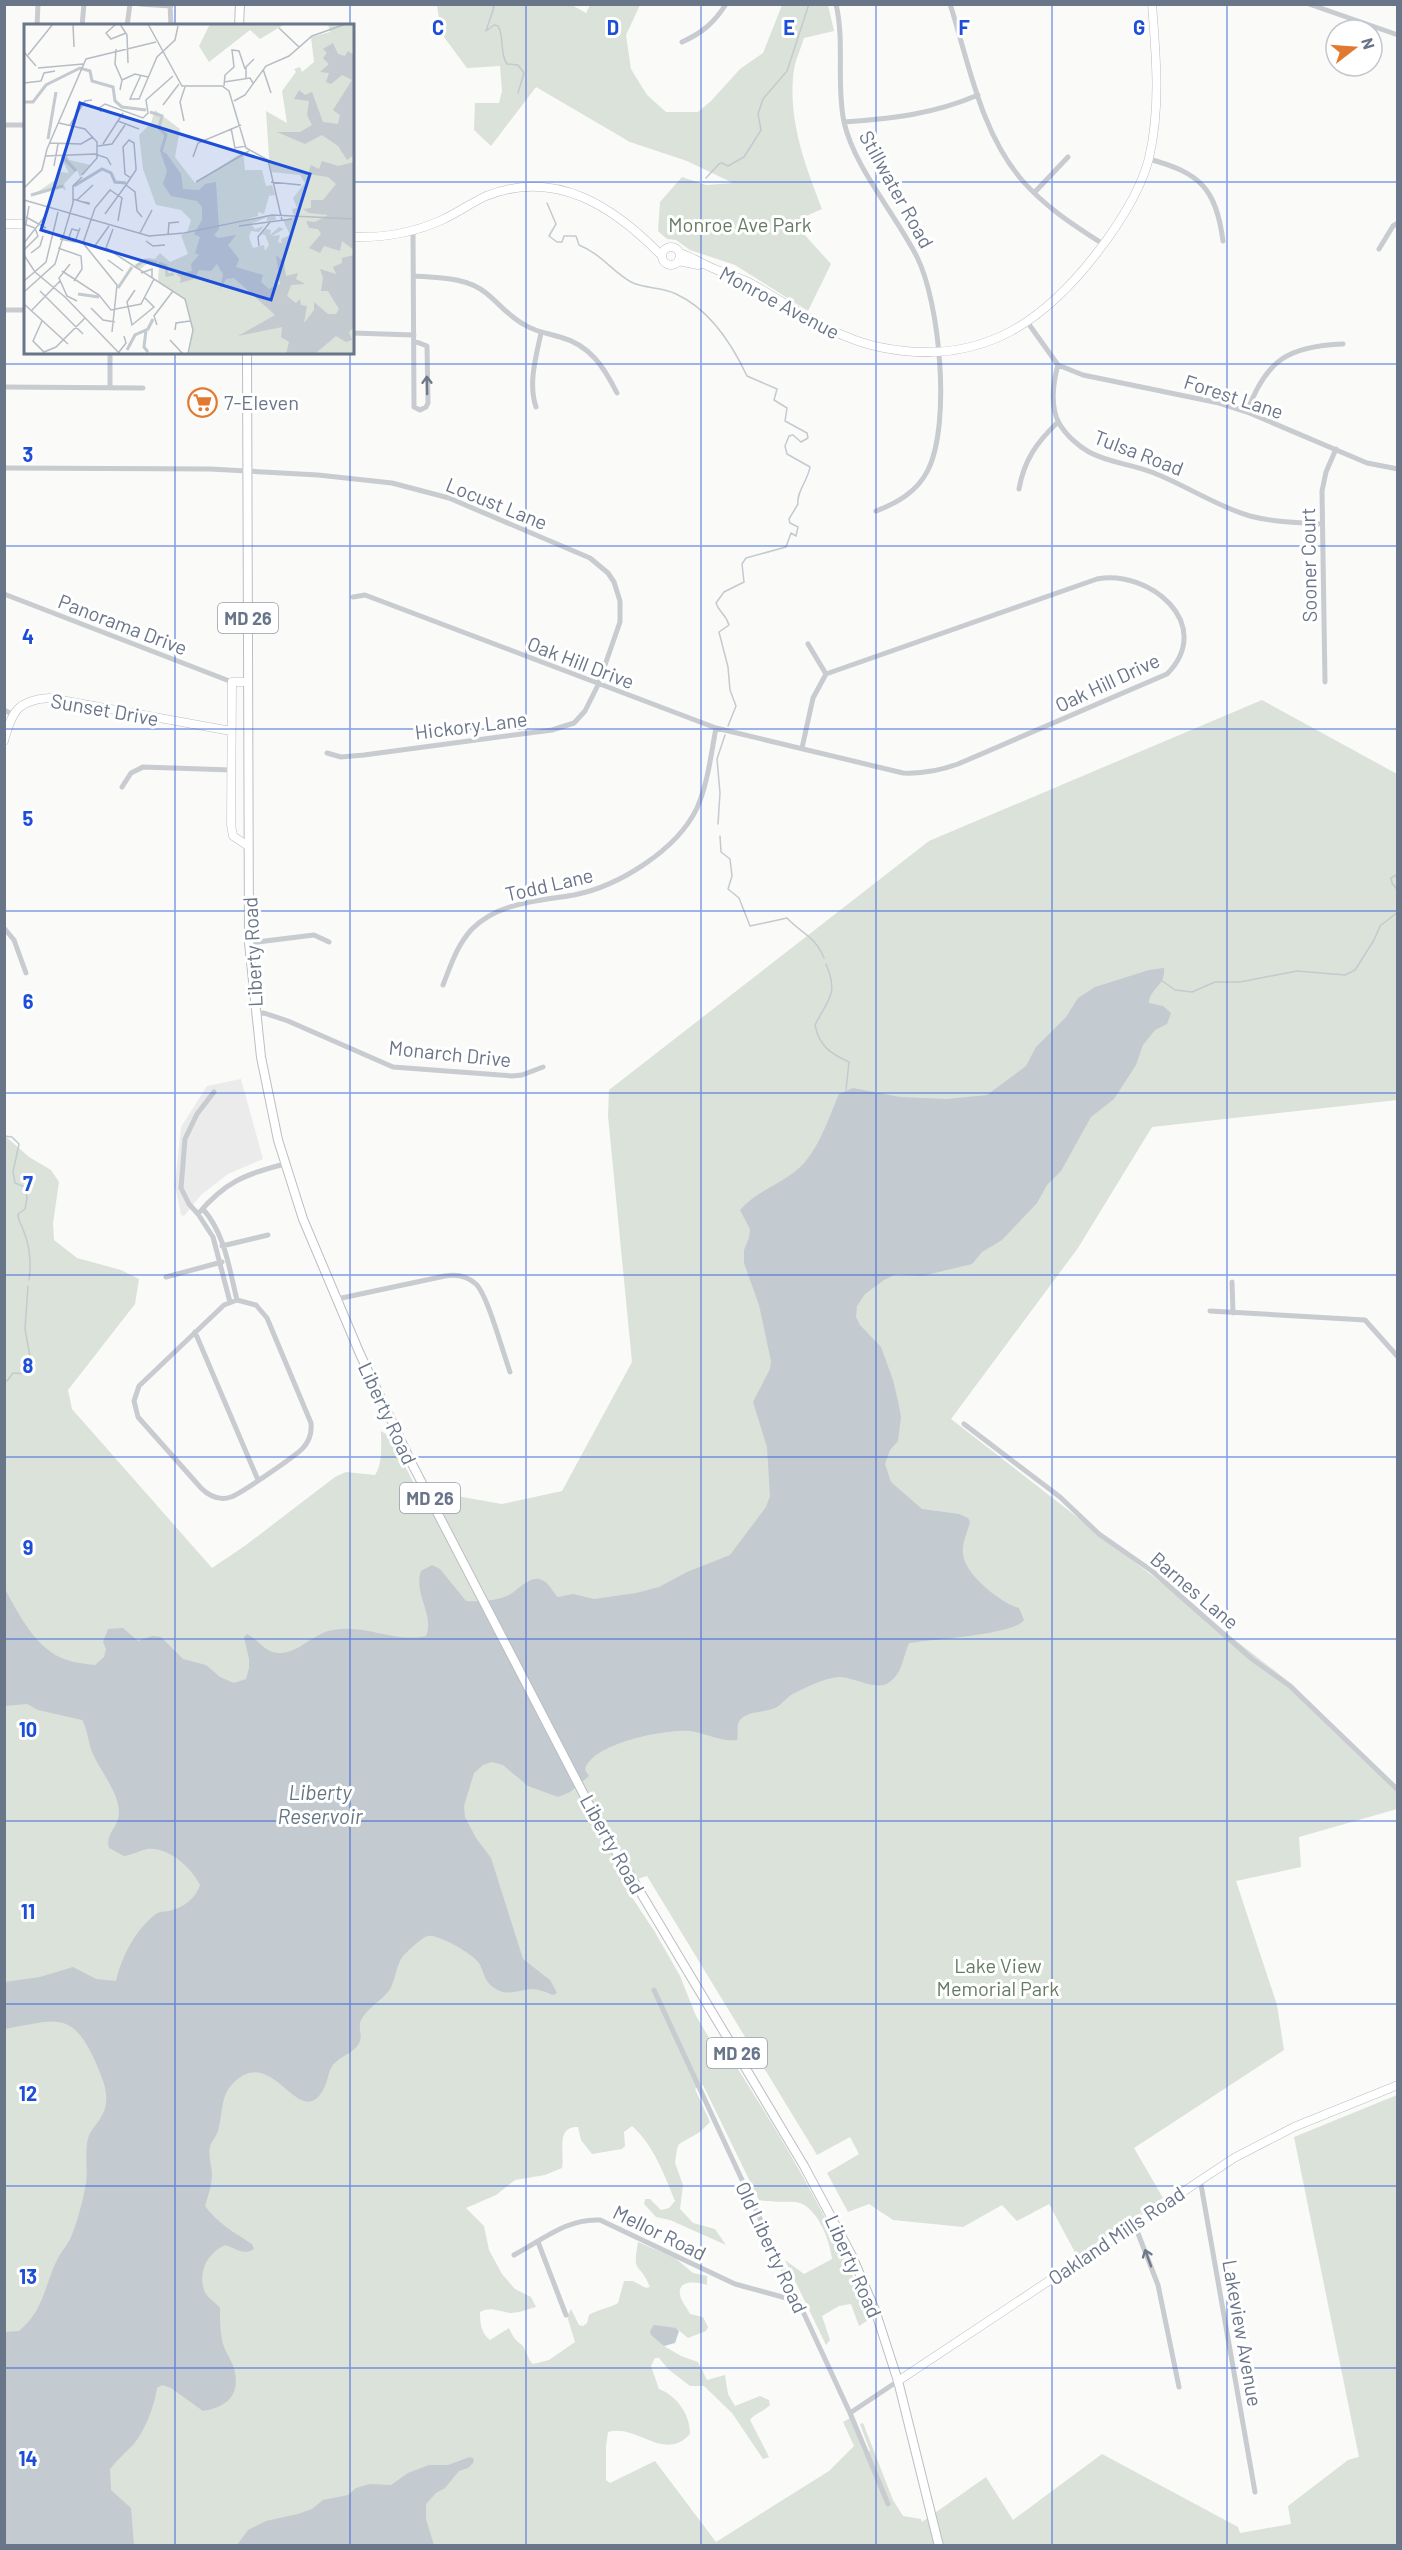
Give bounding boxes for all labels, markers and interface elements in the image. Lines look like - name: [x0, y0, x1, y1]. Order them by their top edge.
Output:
- text: C: [432, 15, 444, 39]
- text: D: [607, 15, 619, 39]
- text: E: [783, 15, 795, 39]
- text: F: [958, 15, 970, 39]
- text: G: [1133, 15, 1145, 39]
- north arrow: [1324, 18, 1384, 78]
- inset map: [24, 24, 354, 354]
- text: N: [1358, 36, 1379, 51]
- street label: Stillwater Road: [855, 126, 939, 252]
- park label: Monroe Ave Park: [668, 212, 812, 236]
- street label: Monroe Avenue: [716, 260, 844, 344]
- street label: Forest Lane: [1181, 369, 1287, 423]
- one-way arrow: [421, 376, 433, 396]
- supermarket icon: 7-Eleven: [187, 386, 219, 418]
- place label: 7-Eleven: [224, 390, 299, 414]
- street label: Tulsa Road: [1091, 424, 1187, 480]
- text: 3: [23, 442, 33, 466]
- street label: Locust Lane: [443, 472, 551, 534]
- street label: Sooner Court: [1295, 507, 1321, 623]
- street label: Panorama Drive: [55, 588, 191, 660]
- road number: MD 26: [218, 603, 278, 633]
- text: 4: [22, 624, 34, 648]
- street label: Oak Hill Drive: [524, 631, 638, 693]
- street label: Oak Hill Drive: [1051, 647, 1163, 717]
- street label: Sunset Drive: [49, 688, 161, 730]
- street label: Hickory Lane: [413, 706, 529, 744]
- text: 5: [23, 806, 34, 830]
- street label: Todd Lane: [503, 862, 595, 906]
- street label: Liberty Road: [237, 896, 267, 1008]
- text: 6: [23, 989, 34, 1013]
- street label: Monarch Drive: [388, 1035, 512, 1071]
- text: 7: [23, 1171, 33, 1195]
- text: 8: [23, 1353, 34, 1377]
- street label: Liberty Road: [354, 1358, 422, 1468]
- road number: MD 26: [400, 1483, 460, 1513]
- text: 9: [23, 1535, 33, 1559]
- street label: Barnes Lane: [1146, 1546, 1244, 1634]
- text: 10: [19, 1717, 37, 1741]
- water label: Liberty Reservoir: [278, 1779, 363, 1828]
- street label: Liberty Road: [576, 1790, 650, 1898]
- text: 11: [21, 1899, 35, 1923]
- park label: Lake View Memorial Park: [937, 1953, 1059, 2000]
- road number: MD 26: [707, 2038, 767, 2068]
- text: 12: [19, 2081, 37, 2105]
- street label: Old Liberty Road: [731, 2178, 813, 2316]
- street label: Oakland Mills Road: [1043, 2180, 1189, 2290]
- street label: Mellor Road: [610, 2199, 710, 2265]
- street label: Liberty Road: [821, 2211, 887, 2321]
- one-way arrow: [1142, 2249, 1153, 2268]
- street label: Lakeview Avenue: [1218, 2258, 1268, 2408]
- text: 13: [19, 2264, 37, 2288]
- text: 14: [18, 2446, 38, 2470]

